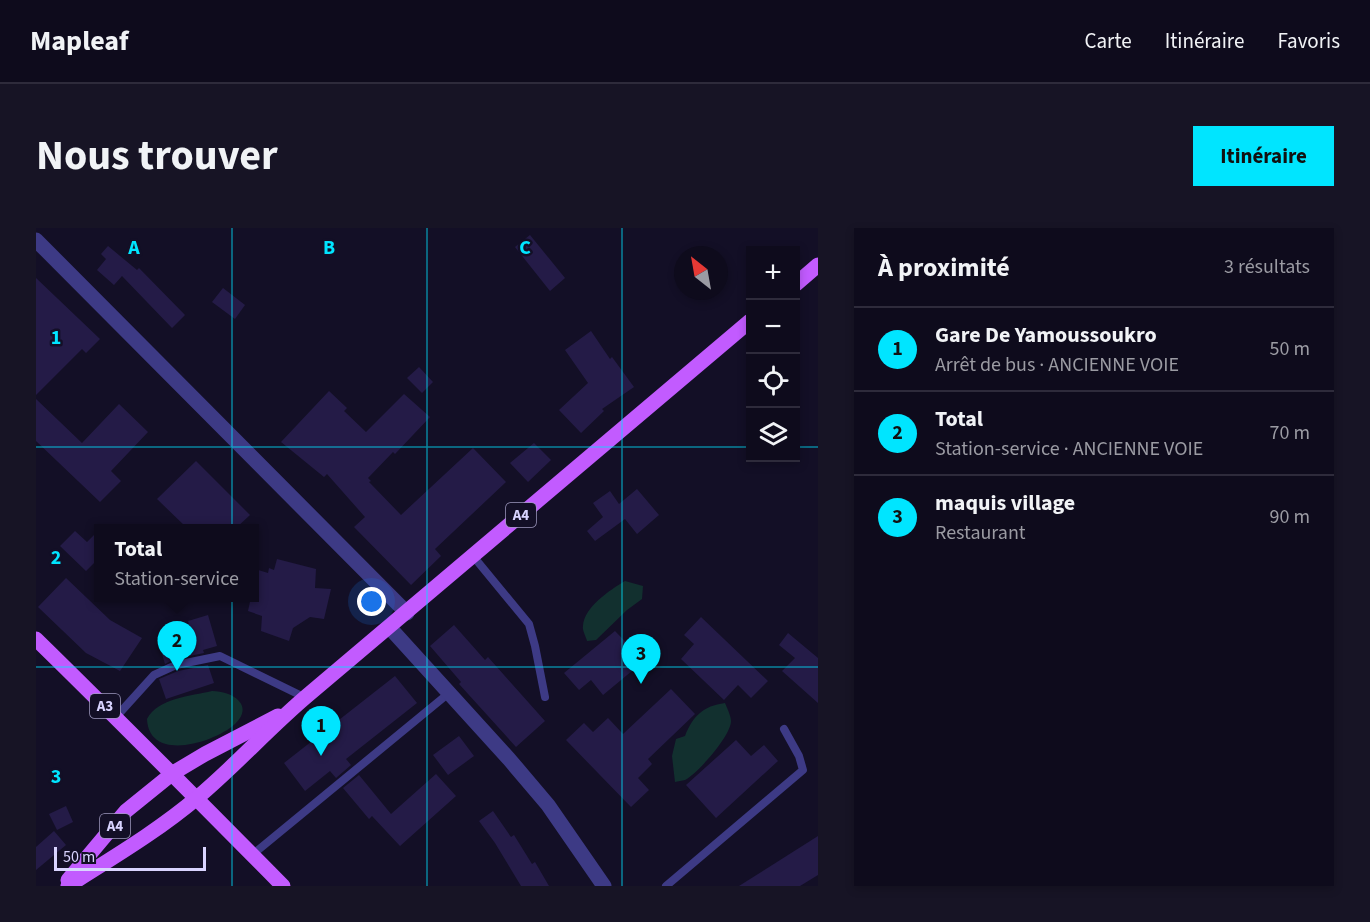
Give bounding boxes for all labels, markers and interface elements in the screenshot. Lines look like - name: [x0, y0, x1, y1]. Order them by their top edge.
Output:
- text: Mapleaf: [30, 21, 129, 61]
- text: Carte: [1085, 26, 1132, 56]
- text: Itinéraire: [1165, 26, 1244, 56]
- text: Favoris: [1277, 26, 1340, 56]
- text: Nous trouver: [36, 126, 278, 186]
- button: Itinéraire: [1193, 126, 1334, 186]
- text: A: [127, 234, 140, 262]
- text: B: [323, 234, 335, 262]
- text: C: [519, 234, 531, 262]
- north arrow: [674, 246, 728, 300]
- map controls: [746, 246, 800, 462]
- button: +: [746, 246, 800, 300]
- text: À proximité: [878, 249, 1010, 286]
- text: 3 résultats: [1224, 253, 1310, 281]
- button: −: [746, 300, 800, 354]
- text: Gare De Yamoussoukro: [935, 319, 1157, 351]
- text: 1: [51, 324, 61, 352]
- text: 1: [892, 335, 903, 363]
- text: 50 m: [1270, 335, 1310, 363]
- text: Arrêt de bus · ANCIENNE VOIE: [935, 351, 1179, 379]
- button: locate: [746, 354, 800, 408]
- text: Total: [935, 403, 983, 435]
- button: layers: [746, 408, 800, 462]
- text: 2: [892, 419, 903, 447]
- text: 70 m: [1270, 419, 1310, 447]
- text: Station-service · ANCIENNE VOIE: [935, 435, 1203, 463]
- text: maquis village: [935, 487, 1075, 519]
- road number: A4: [506, 503, 536, 527]
- text: 3: [892, 503, 903, 531]
- text: 90 m: [1270, 503, 1310, 531]
- text: Restaurant: [935, 519, 1026, 547]
- popup: [94, 524, 259, 602]
- text: Total: [114, 533, 162, 565]
- text: 2: [51, 544, 61, 572]
- text: Station-service: [114, 565, 239, 593]
- your location: [357, 587, 386, 616]
- pin: 2: [158, 622, 196, 671]
- pin: 3: [622, 634, 660, 684]
- road number: A3: [90, 694, 120, 718]
- pin: 1: [302, 706, 340, 756]
- text: 3: [51, 763, 61, 791]
- road number: A4: [100, 814, 130, 838]
- scale bar: [54, 844, 206, 872]
- text: 50 m: [63, 846, 95, 868]

